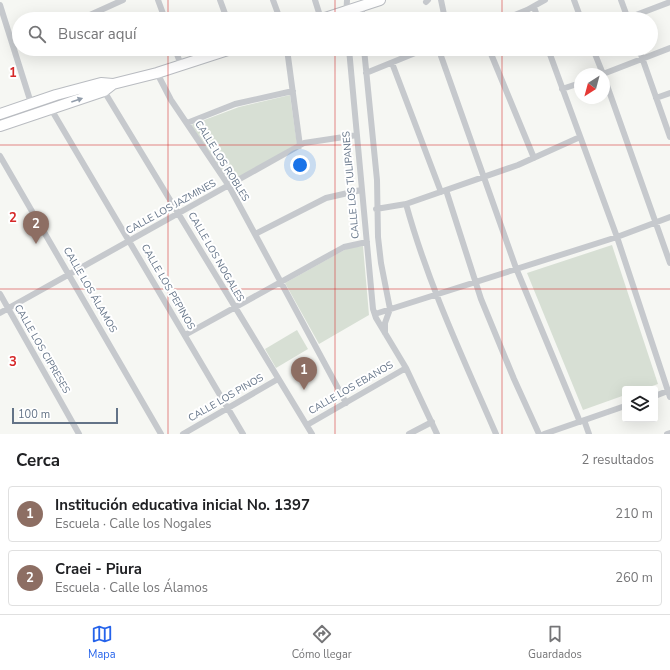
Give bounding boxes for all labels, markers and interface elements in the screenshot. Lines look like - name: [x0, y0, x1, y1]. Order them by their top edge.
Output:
- search box: [12, 12, 658, 56]
- icon: search: [26, 23, 48, 45]
- text: Buscar aquí: [58, 24, 136, 44]
- text: 1: [9, 64, 17, 82]
- north arrow: [574, 68, 610, 104]
- one-way arrow: [71, 97, 83, 103]
- street label: CALLE LOS ROBLES: [191, 118, 253, 204]
- street label: CALLE LOS TULIPANES: [339, 131, 363, 239]
- your location: [290, 155, 310, 175]
- street label: CALLE LOS JAZMINES: [123, 176, 219, 238]
- text: 2: [9, 209, 17, 227]
- street label: CALLE LOS NOGALES: [185, 210, 247, 304]
- pin: 2: [23, 211, 49, 244]
- street label: CALLE LOS PEPINOS: [138, 242, 198, 332]
- street label: CALLE LOS ÁLAMOS: [60, 245, 120, 335]
- street label: CALLE LOS CIPRESES: [11, 302, 73, 396]
- text: 3: [9, 353, 17, 371]
- pin: 1: [291, 357, 317, 390]
- street label: CALLE LOS EBANOS: [306, 358, 396, 418]
- street label: CALLE LOS PINOS: [186, 371, 266, 425]
- map controls: [622, 386, 658, 422]
- button: layers: [622, 386, 658, 422]
- scale bar: [12, 406, 118, 425]
- text: 100 m: [18, 407, 50, 422]
- text: Cerca: [16, 449, 60, 472]
- text: 2 resultados: [582, 451, 654, 469]
- text: Institución educativa inicial No. 1397: [55, 495, 310, 515]
- text: 1: [26, 505, 34, 523]
- text: 210 m: [615, 505, 653, 523]
- text: Escuela · Calle los Nogales: [55, 515, 212, 533]
- text: Craei - Piura: [55, 559, 142, 579]
- text: 2: [26, 569, 34, 587]
- text: 260 m: [615, 569, 653, 587]
- text: Escuela · Calle los Álamos: [55, 579, 208, 597]
- tab: Mapa: [88, 623, 116, 662]
- tab: Cómo llegar: [292, 623, 352, 662]
- tab: Guardados: [528, 623, 582, 662]

